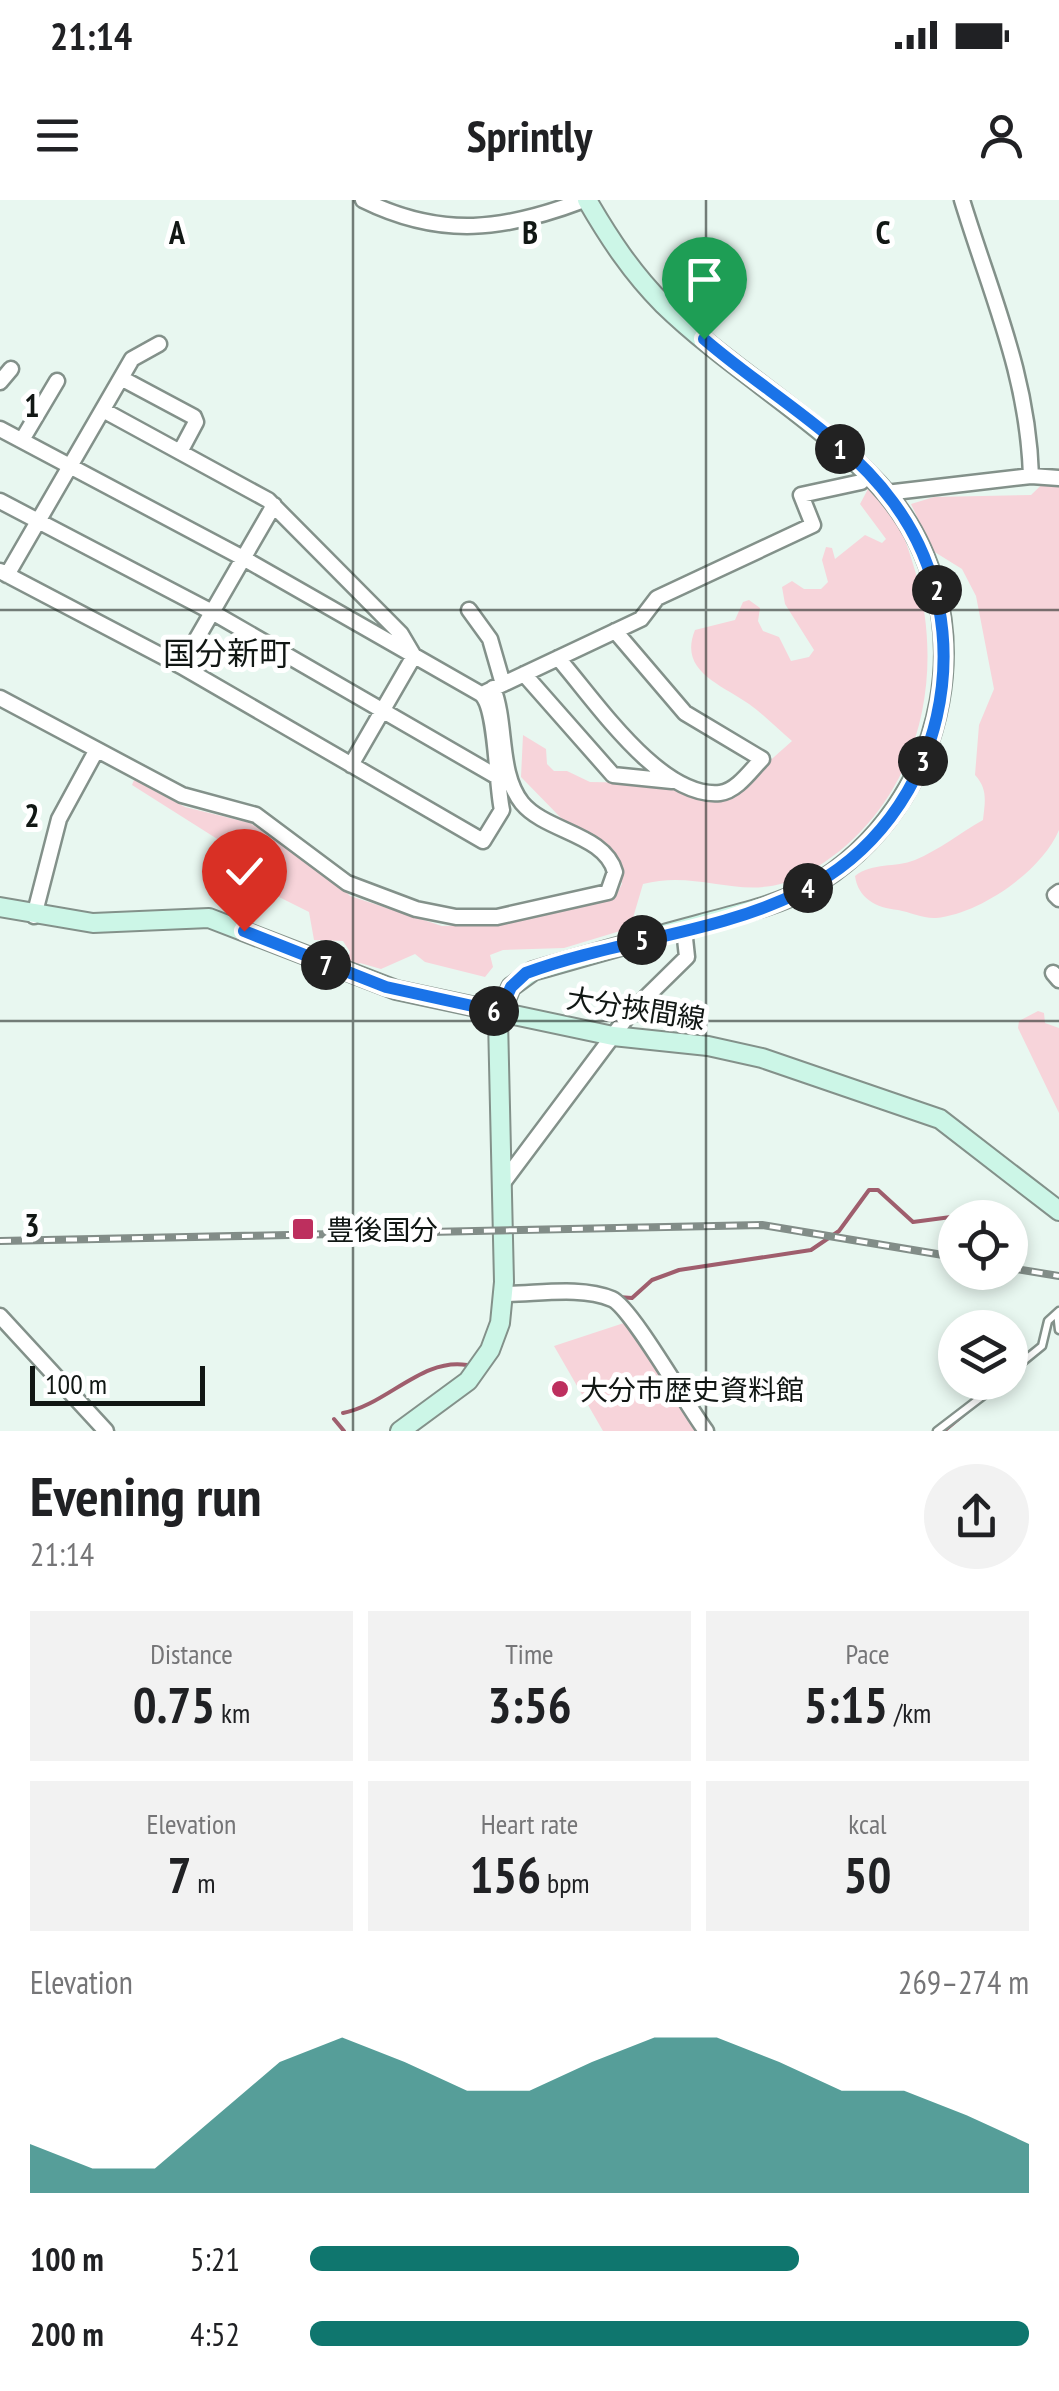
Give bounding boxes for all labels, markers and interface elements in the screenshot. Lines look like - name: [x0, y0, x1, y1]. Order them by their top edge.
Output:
- text: 21:14: [50, 11, 132, 60]
- text: Sprintly: [467, 106, 592, 164]
- icon: menu: [30, 108, 85, 163]
- icon: person: [974, 108, 1029, 163]
- text: A: [168, 211, 186, 253]
- text: B: [522, 211, 538, 253]
- text: C: [876, 211, 891, 253]
- pin: [662, 237, 747, 340]
- icon: arrive: [677, 252, 732, 307]
- text: 1: [24, 384, 40, 426]
- pin: 1: [815, 424, 865, 474]
- text: 1: [833, 430, 847, 467]
- pin: 2: [912, 565, 962, 615]
- text: 2: [930, 571, 944, 608]
- district label: 国分新町: [163, 632, 291, 674]
- pin: 3: [898, 736, 948, 786]
- text: 3: [916, 742, 930, 779]
- text: 2: [24, 794, 40, 836]
- pin: [202, 829, 287, 932]
- icon: check: [217, 844, 272, 899]
- pin: 4: [783, 863, 833, 913]
- text: 4: [801, 869, 815, 906]
- pin: 5: [617, 915, 667, 965]
- text: 5: [635, 921, 649, 958]
- pin: 7: [301, 940, 351, 990]
- text: 7: [319, 946, 333, 983]
- street label: 大分挾間線: [564, 979, 708, 1037]
- pin: 6: [469, 986, 519, 1036]
- text: 6: [487, 992, 501, 1029]
- map controls: [938, 1200, 1028, 1400]
- button: locate: [938, 1200, 1028, 1290]
- text: 3: [24, 1204, 40, 1246]
- place label: 豊後国分: [326, 1211, 438, 1248]
- marker: 豊後国分: [290, 1216, 316, 1242]
- button: layers: [938, 1310, 1028, 1400]
- scale bar: [30, 1361, 205, 1406]
- text: 100 m: [45, 1365, 107, 1402]
- place label: 大分市歴史資料館: [580, 1371, 804, 1408]
- marker: 大分市歴史資料館: [549, 1378, 571, 1400]
- text: Evening run: [30, 1460, 262, 1531]
- button: share: [924, 1464, 1029, 1569]
- text: 21:14: [30, 1533, 94, 1575]
- text: Distance: [150, 1635, 233, 1672]
- text: Time: [505, 1635, 554, 1672]
- text: Pace: [845, 1635, 890, 1672]
- text: 0.75: [133, 1672, 215, 1737]
- text: 3:56: [487, 1672, 572, 1737]
- text: 5:15: [804, 1672, 888, 1737]
- text: km: [215, 1694, 250, 1731]
- text: /km: [888, 1694, 931, 1731]
- text: Elevation: [147, 1805, 236, 1842]
- text: Heart rate: [481, 1805, 578, 1842]
- text: kcal: [848, 1805, 887, 1842]
- text: 7: [167, 1842, 191, 1907]
- text: 156: [469, 1842, 541, 1907]
- text: 50: [844, 1842, 891, 1907]
- text: m: [191, 1864, 216, 1901]
- text: bpm: [541, 1864, 590, 1901]
- text: Elevation: [30, 1961, 133, 2003]
- text: 269–274 m: [898, 1961, 1029, 2003]
- text: 100 m: [30, 2238, 104, 2280]
- text: 5:21: [190, 2238, 240, 2280]
- text: 200 m: [30, 2313, 104, 2355]
- text: 4:52: [190, 2313, 240, 2355]

